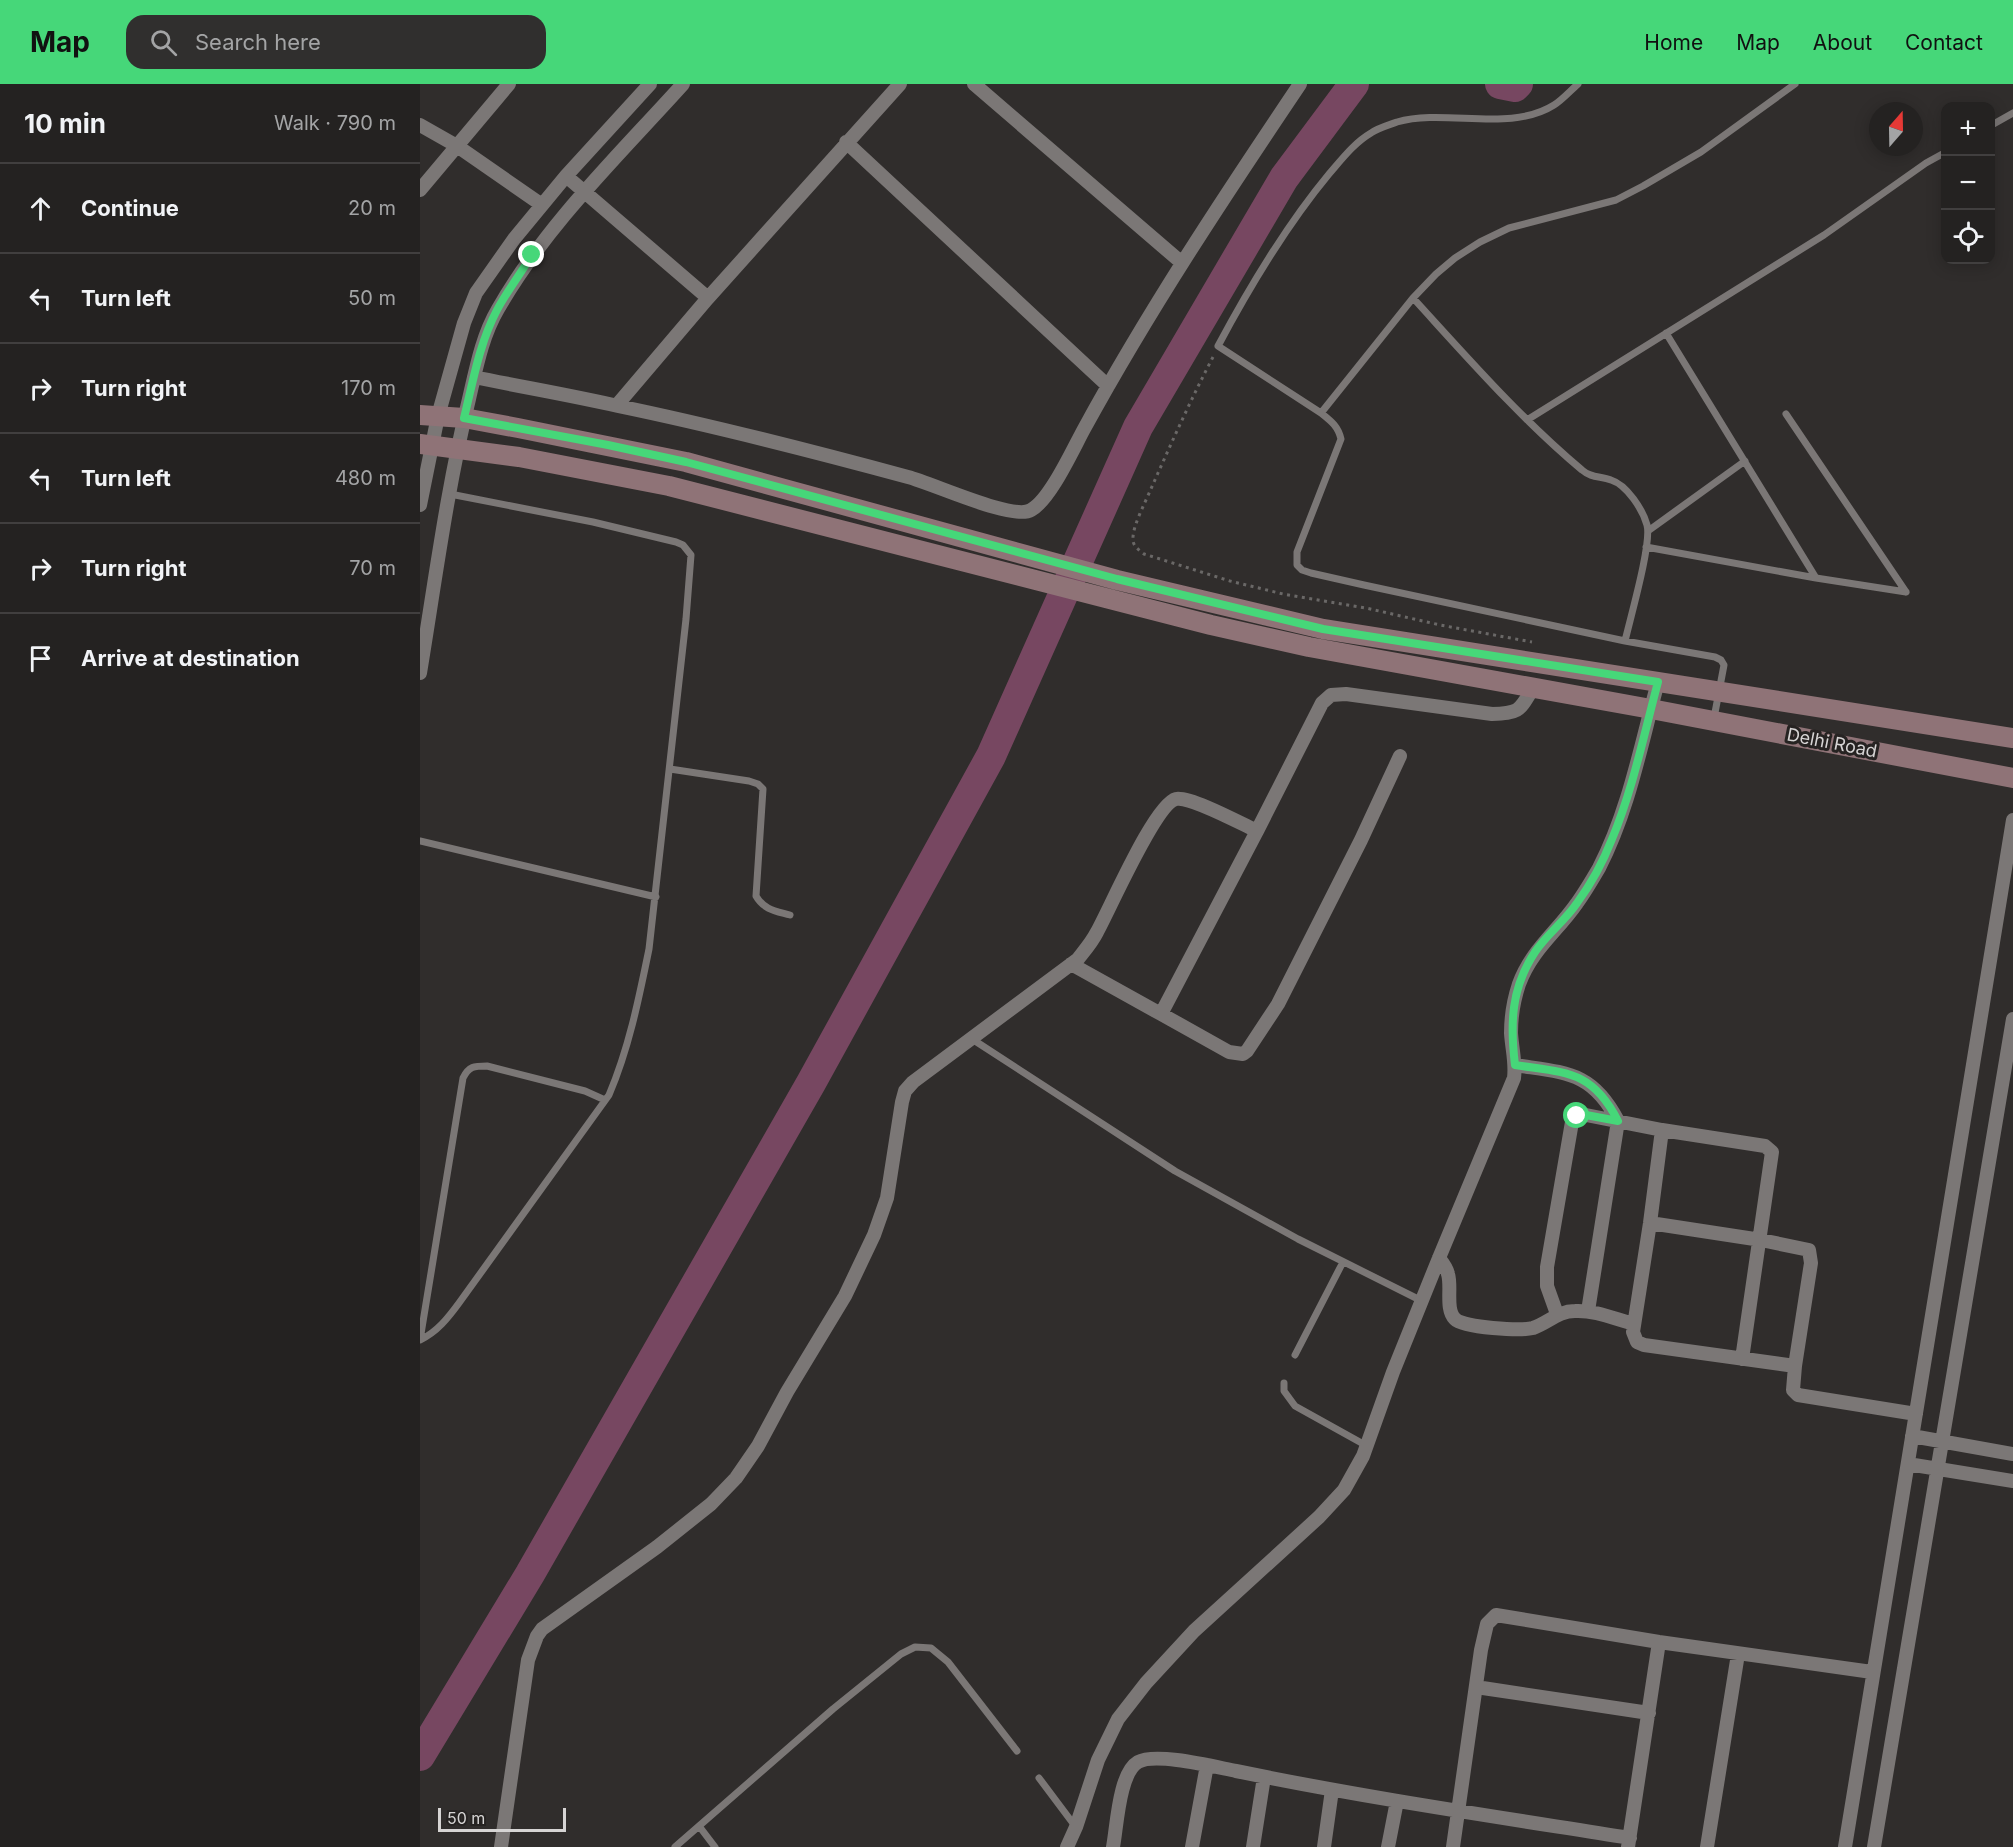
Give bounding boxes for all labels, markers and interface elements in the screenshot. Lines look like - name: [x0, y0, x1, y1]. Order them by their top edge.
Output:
- search box: [126, 15, 546, 69]
- text: Map: [30, 25, 90, 59]
- icon: search: [147, 26, 180, 59]
- text: Search here: [195, 29, 321, 55]
- text: Home: [1644, 30, 1703, 55]
- text: Map: [1736, 30, 1780, 55]
- text: About: [1813, 30, 1872, 55]
- text: Contact: [1905, 30, 1983, 55]
- north arrow: [1869, 102, 1923, 156]
- map controls: [1941, 102, 1995, 264]
- button: +: [1941, 102, 1995, 156]
- text: 10 min: [24, 108, 106, 139]
- text: Walk · 790 m: [274, 111, 396, 135]
- button: −: [1941, 156, 1995, 210]
- icon: ahead: [24, 192, 57, 225]
- text: Continue: [81, 195, 179, 221]
- text: 20 m: [348, 196, 396, 220]
- button: locate: [1941, 210, 1995, 264]
- route end: [518, 241, 544, 267]
- icon: left: [24, 282, 57, 315]
- text: Turn left: [81, 285, 171, 311]
- text: 50 m: [348, 286, 396, 310]
- icon: right: [24, 372, 57, 405]
- text: Turn right: [81, 375, 187, 401]
- text: 170 m: [341, 376, 396, 400]
- icon: left: [24, 462, 57, 495]
- text: Turn left: [81, 465, 171, 491]
- text: 480 m: [335, 466, 396, 490]
- icon: right: [24, 552, 57, 585]
- text: Turn right: [81, 555, 187, 581]
- text: 70 m: [349, 556, 396, 580]
- icon: arrive: [24, 642, 57, 675]
- text: Arrive at destination: [81, 645, 300, 671]
- street label: Delhi Road: [1785, 723, 1879, 762]
- route start: [1563, 1102, 1589, 1128]
- scale bar: [438, 1805, 566, 1832]
- text: 50 m: [447, 1808, 485, 1828]

